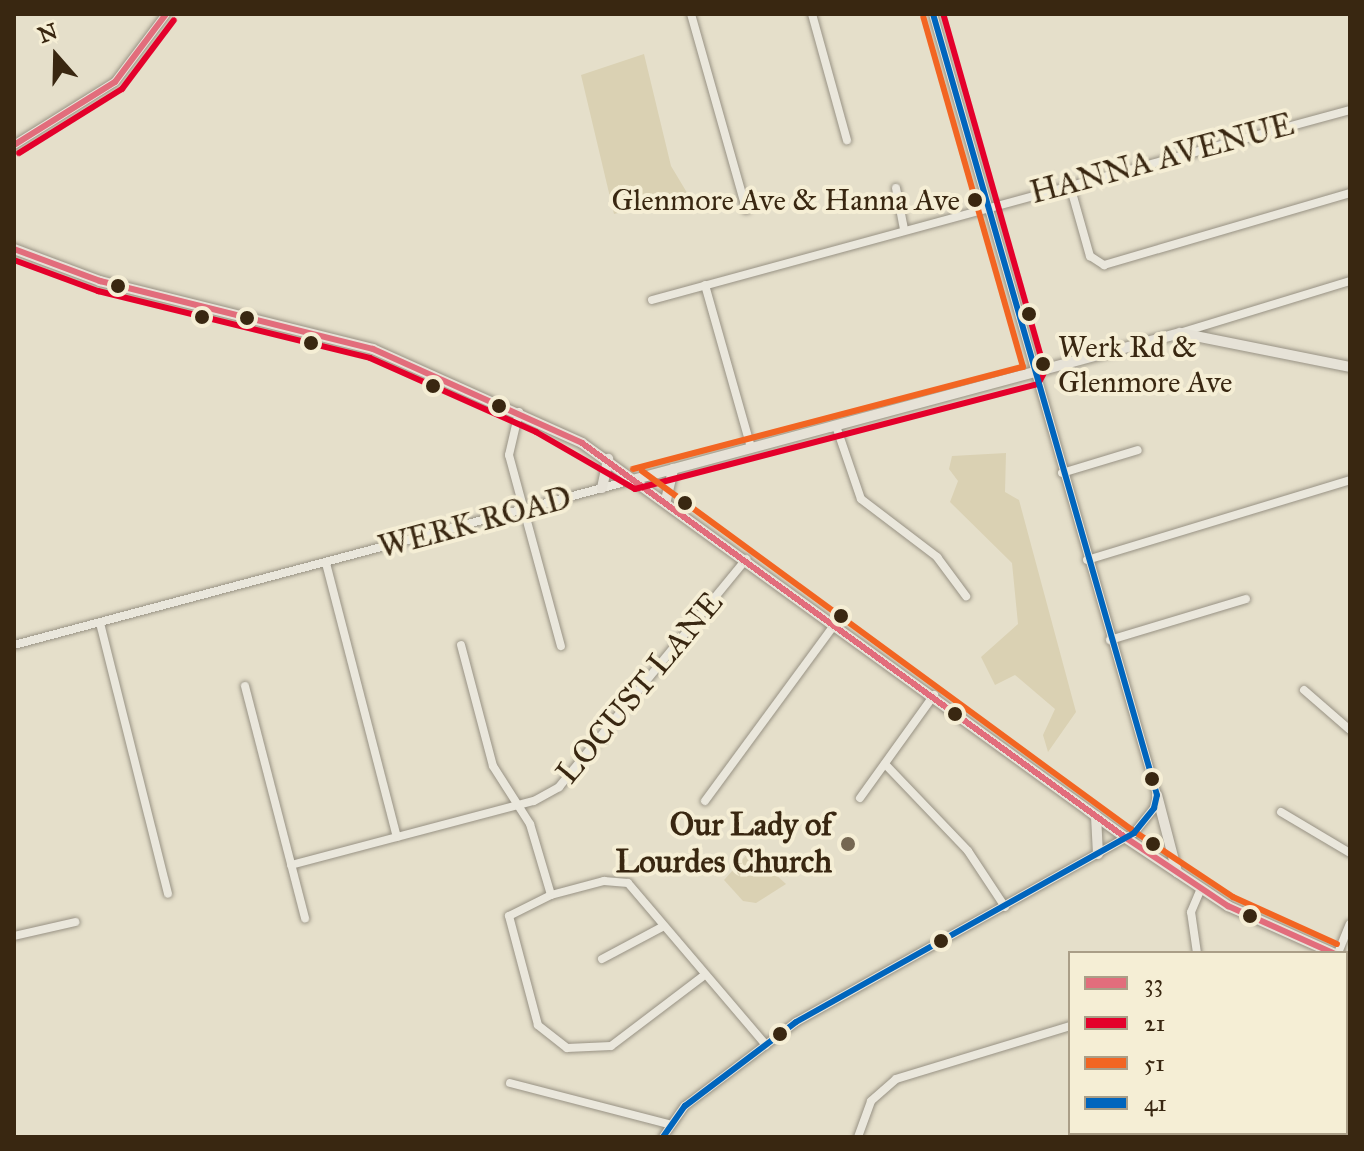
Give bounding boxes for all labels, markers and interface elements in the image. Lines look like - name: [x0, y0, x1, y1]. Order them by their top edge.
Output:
- north arrow: [16, 16, 96, 96]
- text: N: [34, 17, 61, 49]
- street label: HANNA AVENUE: [1026, 105, 1298, 213]
- place label: Glenmore Ave & Hanna Ave: [611, 182, 960, 218]
- marker: Glenmore Ave & Hanna Ave: [967, 192, 983, 208]
- unlabelled marker: [110, 278, 126, 294]
- unlabelled marker: [1021, 306, 1037, 322]
- unlabelled marker: [194, 309, 210, 325]
- unlabelled marker: [239, 310, 255, 326]
- place label: Werk Rd & Glenmore Ave: [1058, 329, 1233, 400]
- unlabelled marker: [303, 335, 319, 351]
- marker: Werk Rd & Glenmore Ave: [1035, 356, 1051, 372]
- unlabelled marker: [425, 378, 441, 394]
- unlabelled marker: [491, 398, 507, 414]
- street label: WERK ROAD: [374, 479, 576, 567]
- unlabelled marker: [677, 495, 693, 511]
- street label: LOCUST LANE: [549, 584, 731, 792]
- unlabelled marker: [833, 608, 849, 624]
- unlabelled marker: [947, 706, 963, 722]
- unlabelled marker: [1144, 771, 1160, 787]
- place label: Our Lady of Lourdes Church: [616, 807, 832, 882]
- marker: Our Lady of Lourdes Church: [839, 835, 857, 853]
- unlabelled marker: [1145, 836, 1161, 852]
- unlabelled marker: [1242, 908, 1258, 924]
- unlabelled marker: [933, 933, 949, 949]
- legend: [1068, 951, 1348, 1135]
- text: 33: [1144, 968, 1163, 998]
- text: 21: [1144, 1008, 1165, 1038]
- unlabelled marker: [772, 1026, 788, 1042]
- text: 51: [1144, 1048, 1165, 1078]
- text: 41: [1144, 1088, 1167, 1118]

